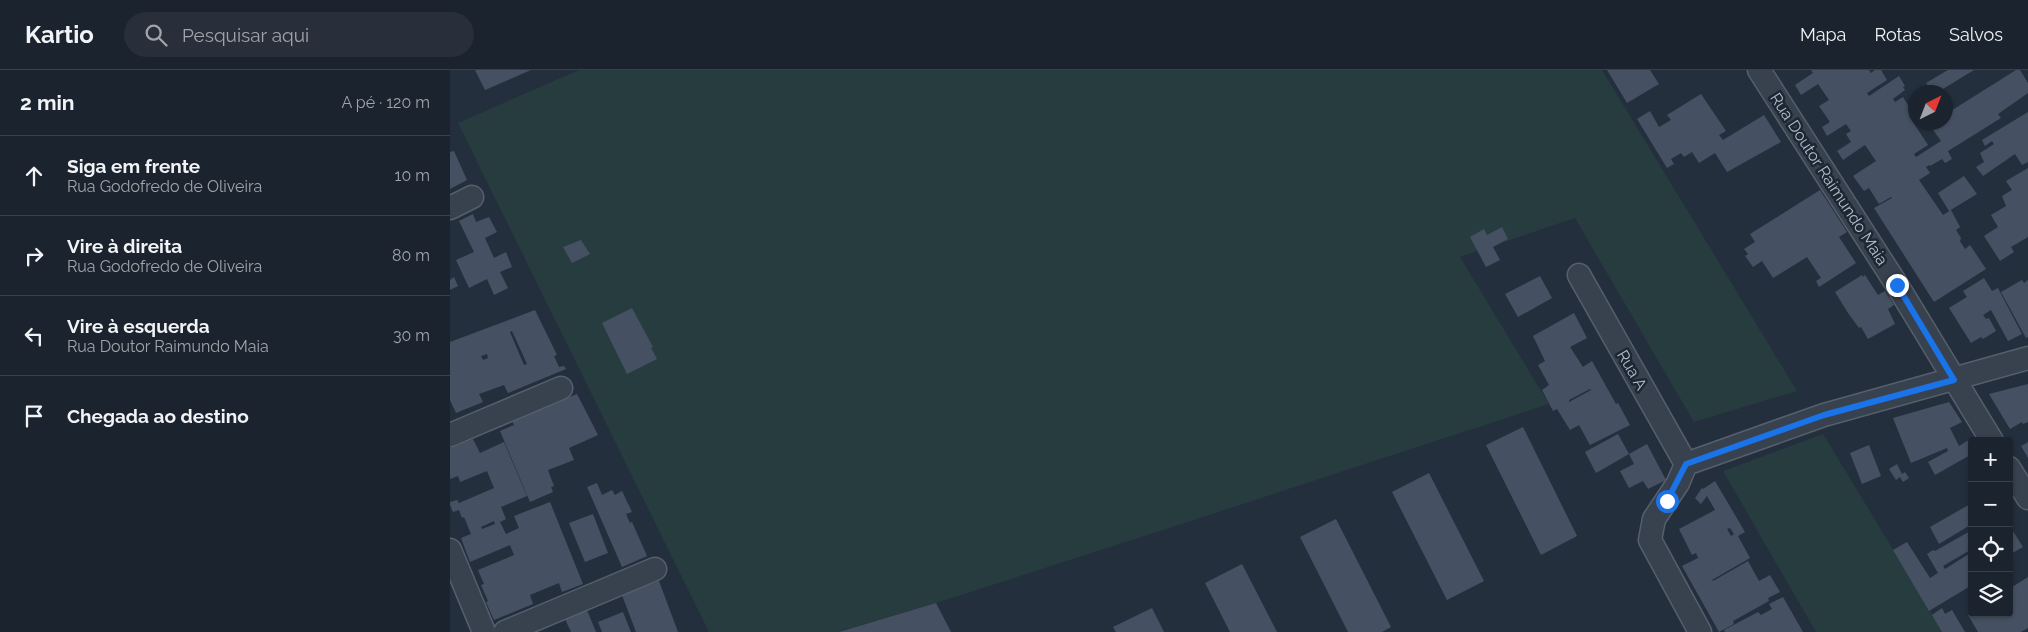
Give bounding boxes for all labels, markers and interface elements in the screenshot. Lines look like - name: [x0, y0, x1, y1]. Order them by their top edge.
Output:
- search box: [124, 12, 474, 57]
- text: Kartio: [25, 20, 94, 49]
- icon: search: [142, 21, 170, 49]
- text: Pesquisar aqui: [182, 24, 309, 46]
- text: Mapa: [1800, 24, 1846, 45]
- text: Rotas: [1874, 24, 1921, 45]
- text: Salvos: [1949, 24, 2003, 45]
- north arrow: [1908, 85, 1953, 130]
- street label: Rua Doutor Raimundo Maia: [1766, 89, 1892, 269]
- text: 2 min: [20, 90, 74, 115]
- text: A pé · 120 m: [341, 93, 430, 112]
- text: Siga em frente: [67, 155, 200, 177]
- icon: ahead: [20, 162, 48, 190]
- text: 10 m: [395, 166, 430, 185]
- text: Rua Godofredo de Oliveira: [67, 177, 262, 196]
- text: Vire à direita: [67, 235, 182, 257]
- icon: right: [20, 242, 48, 270]
- text: 80 m: [392, 246, 430, 265]
- text: Rua Godofredo de Oliveira: [67, 257, 262, 276]
- route end: [1886, 274, 1909, 297]
- text: Vire à esquerda: [67, 315, 210, 337]
- icon: left: [20, 322, 48, 350]
- text: 30 m: [393, 326, 430, 345]
- text: Rua Doutor Raimundo Maia: [67, 337, 269, 356]
- street label: Rua A: [1613, 347, 1651, 394]
- icon: arrive: [20, 402, 48, 430]
- text: Chegada ao destino: [67, 405, 249, 427]
- map controls: [1968, 437, 2013, 617]
- button: +: [1968, 437, 2013, 482]
- button: −: [1968, 482, 2013, 527]
- route start: [1656, 490, 1679, 513]
- button: locate: [1968, 527, 2013, 572]
- button: layers: [1968, 572, 2013, 617]

